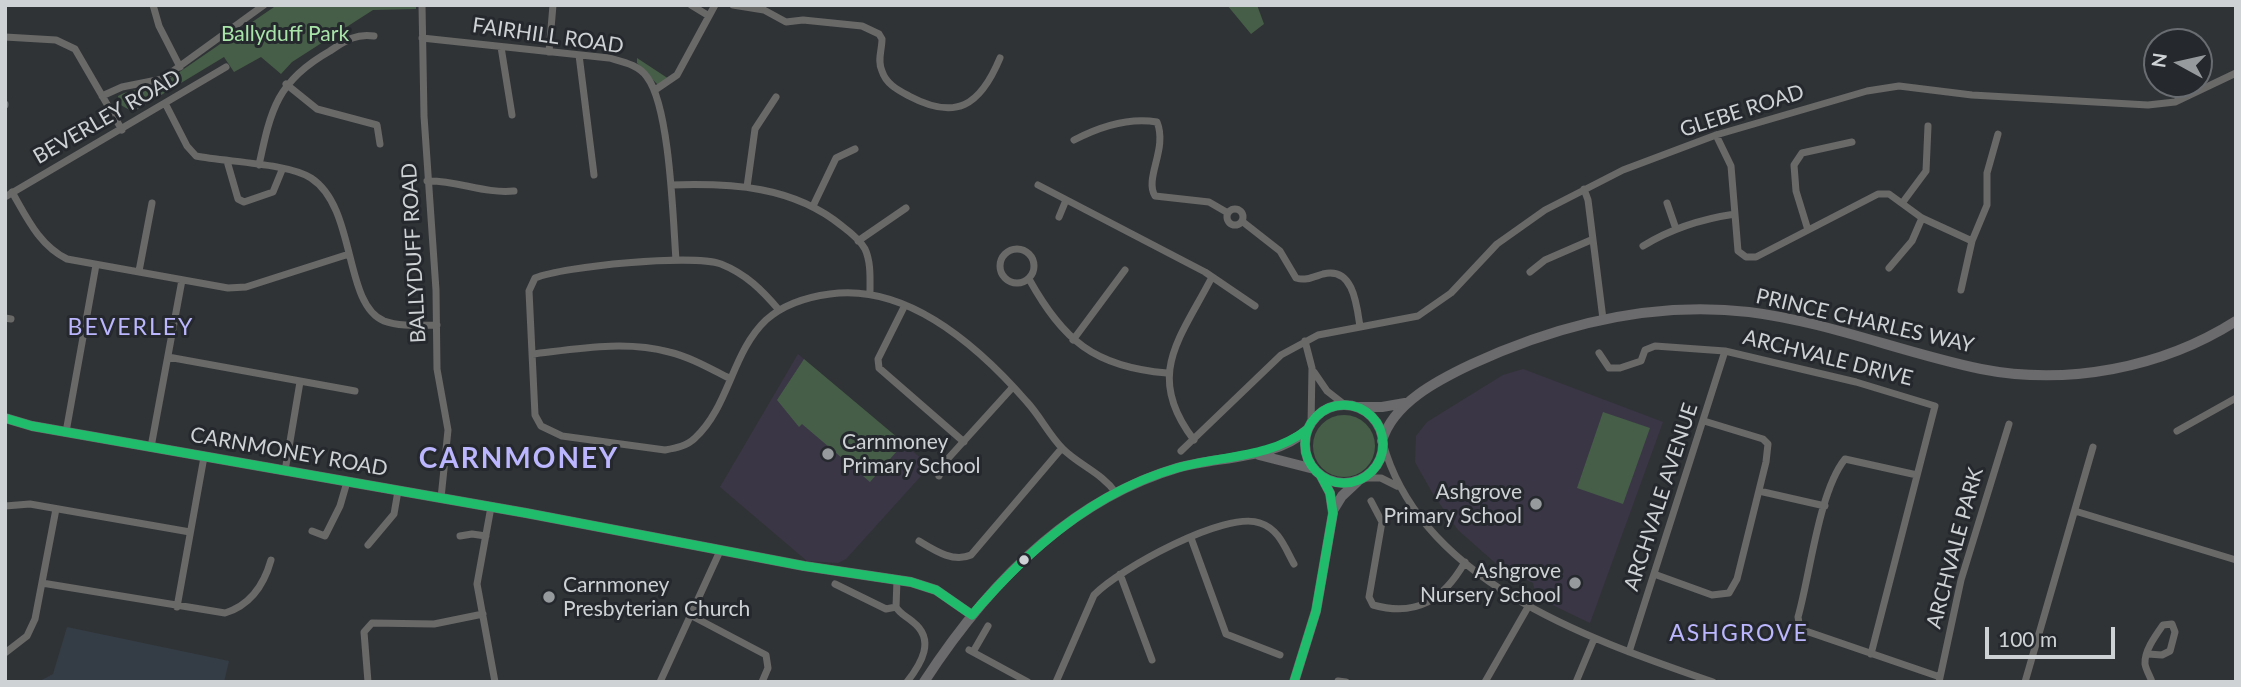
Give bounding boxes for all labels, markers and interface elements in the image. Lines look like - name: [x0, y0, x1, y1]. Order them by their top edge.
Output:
- street label: FAIRHILL ROAD: [471, 13, 625, 59]
- park label: Ballyduff Park: [221, 21, 349, 47]
- north arrow: [2143, 28, 2213, 98]
- text: N: [2146, 51, 2171, 69]
- street label: BEVERLEY ROAD: [29, 65, 185, 169]
- street label: GLEBE ROAD: [1677, 79, 1807, 143]
- street label: BALLYDUFF ROAD: [397, 162, 431, 344]
- street label: PRINCE CHARLES WAY: [1754, 284, 1976, 358]
- district label: BEVERLEY: [69, 314, 193, 342]
- street label: ARCHVALE DRIVE: [1740, 325, 1916, 391]
- street label: ARCHVALE AVENUE: [1619, 400, 1703, 594]
- street label: CARNMONEY ROAD: [188, 422, 390, 482]
- place label: Carnmoney Primary School: [842, 429, 980, 479]
- district label: CARNMONEY: [420, 442, 618, 476]
- marker: Carnmoney Primary School: [820, 446, 836, 462]
- street label: ARCHVALE PARK: [1921, 465, 1989, 631]
- place label: Ashgrove Primary School: [1384, 479, 1522, 529]
- marker: Ashgrove Primary School: [1528, 496, 1544, 512]
- unlabelled marker: [1017, 553, 1031, 567]
- place label: Ashgrove Nursery School: [1420, 558, 1561, 608]
- place label: Carnmoney Presbyterian Church: [563, 572, 750, 622]
- marker: Ashgrove Nursery School: [1567, 575, 1583, 591]
- marker: Carnmoney Presbyterian Church: [541, 589, 557, 605]
- scale bar: [1989, 614, 2118, 658]
- district label: ASHGROVE: [1670, 620, 1808, 648]
- text: 100 m: [1998, 626, 2057, 651]

